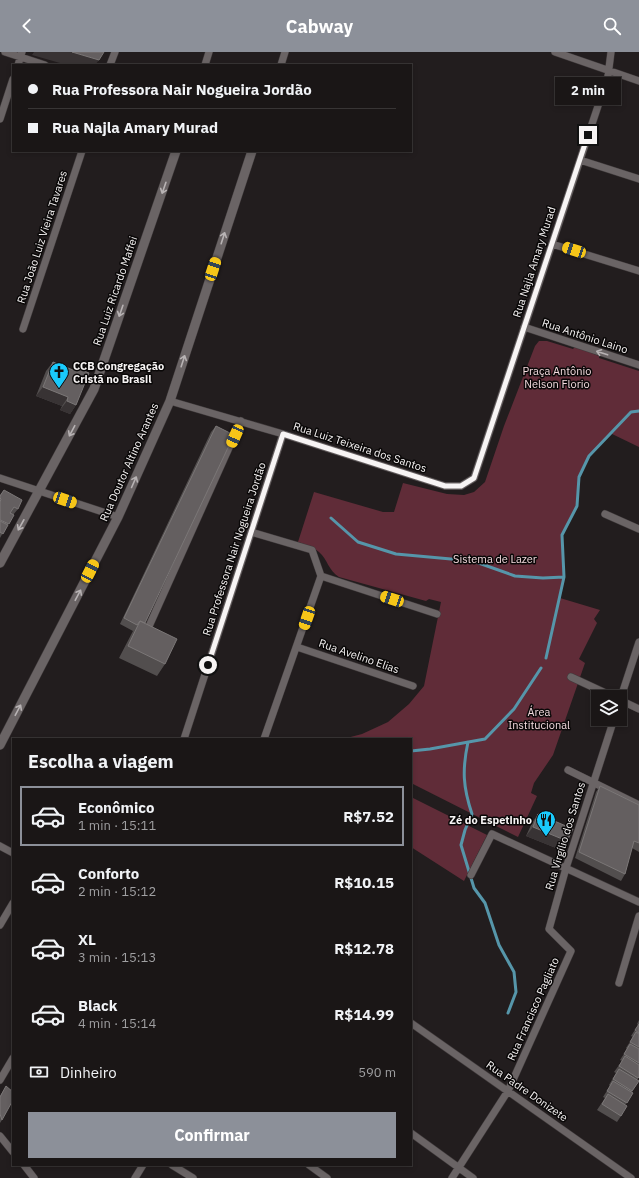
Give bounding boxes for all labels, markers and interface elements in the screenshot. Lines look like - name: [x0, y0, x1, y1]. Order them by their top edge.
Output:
- icon: back: [16, 15, 38, 37]
- text: Cabway: [286, 15, 353, 38]
- icon: search: [601, 15, 623, 37]
- callout: 2 min: [555, 77, 621, 105]
- text: Rua Professora Nair Nogueira Jordão: [52, 80, 312, 99]
- text: 2 min: [571, 82, 605, 99]
- text: Rua Najla Amary Murad: [52, 118, 218, 137]
- route end: [579, 126, 597, 144]
- street label: Rua João Luiz Vieira Tavares: [14, 169, 70, 305]
- one-way arrow: [159, 181, 167, 193]
- street label: Rua Najla Amary Murad: [509, 205, 559, 319]
- one-way arrow: [220, 231, 227, 244]
- street label: Rua Luiz Ricardo Maffei: [90, 234, 140, 348]
- car: [561, 241, 587, 259]
- car: [204, 256, 222, 282]
- one-way arrow: [117, 304, 124, 317]
- street label: Rua Antônio Laino: [540, 316, 630, 356]
- one-way arrow: [596, 349, 609, 356]
- one-way arrow: [180, 355, 187, 368]
- place label: CCB Congregação Cristã no Brasil: [73, 359, 164, 386]
- church icon: CCB Congregação Cristã no Brasil: [48, 361, 70, 389]
- park label: Praça Antônio Nelson Florio: [523, 364, 591, 391]
- street label: Rua Doutor Altino Arantes: [97, 401, 161, 523]
- street label: Rua Luiz Teixeira dos Santos: [292, 419, 428, 475]
- car: [225, 423, 245, 449]
- one-way arrow: [67, 424, 75, 436]
- street label: Rua Professora Nair Nogueira Jordão: [199, 460, 269, 638]
- one-way arrow: [131, 476, 138, 488]
- car: [52, 490, 78, 510]
- one-way arrow: [16, 519, 24, 531]
- park label: Sistema de Lazer: [453, 552, 537, 566]
- car: [79, 558, 101, 584]
- one-way arrow: [75, 589, 82, 601]
- car: [379, 590, 405, 608]
- car: [297, 605, 317, 631]
- street label: Rua Avelino Elias: [317, 636, 401, 676]
- route start: [199, 656, 217, 674]
- map controls: [591, 690, 627, 726]
- button: layers: [591, 690, 627, 726]
- one-way arrow: [15, 704, 22, 716]
- park label: Área Institucional: [508, 705, 570, 732]
- text: Escolha a viagem: [28, 750, 174, 773]
- street label: Rua Virgílio dos Santos: [542, 780, 588, 892]
- icon: car: [30, 798, 66, 834]
- text: Econômico: [78, 798, 154, 817]
- text: R$7.52: [343, 807, 394, 826]
- restaurant icon: Zé do Espetinho: [535, 809, 557, 837]
- place label: Zé do Espetinho: [449, 813, 532, 827]
- text: 1 min · 15:11: [78, 817, 156, 834]
- icon: car: [30, 864, 66, 900]
- text: Conforto: [78, 864, 139, 883]
- text: R$10.15: [334, 873, 394, 892]
- text: 2 min · 15:12: [78, 883, 156, 900]
- icon: car: [30, 930, 66, 966]
- text: XL: [78, 930, 96, 949]
- text: R$12.78: [334, 939, 394, 958]
- text: 3 min · 15:13: [78, 949, 156, 966]
- street label: Rua Francisco Pagliato: [504, 955, 562, 1063]
- icon: car: [30, 996, 66, 1032]
- text: Black: [78, 996, 118, 1015]
- text: R$14.99: [334, 1005, 394, 1024]
- text: 4 min · 15:14: [78, 1015, 156, 1032]
- street label: Rua Padre Donizete: [483, 1058, 571, 1124]
- icon: cash: [28, 1061, 50, 1083]
- text: Dinheiro: [60, 1063, 117, 1082]
- text: 590 m: [358, 1064, 396, 1081]
- button: Confirmar: [28, 1112, 396, 1158]

